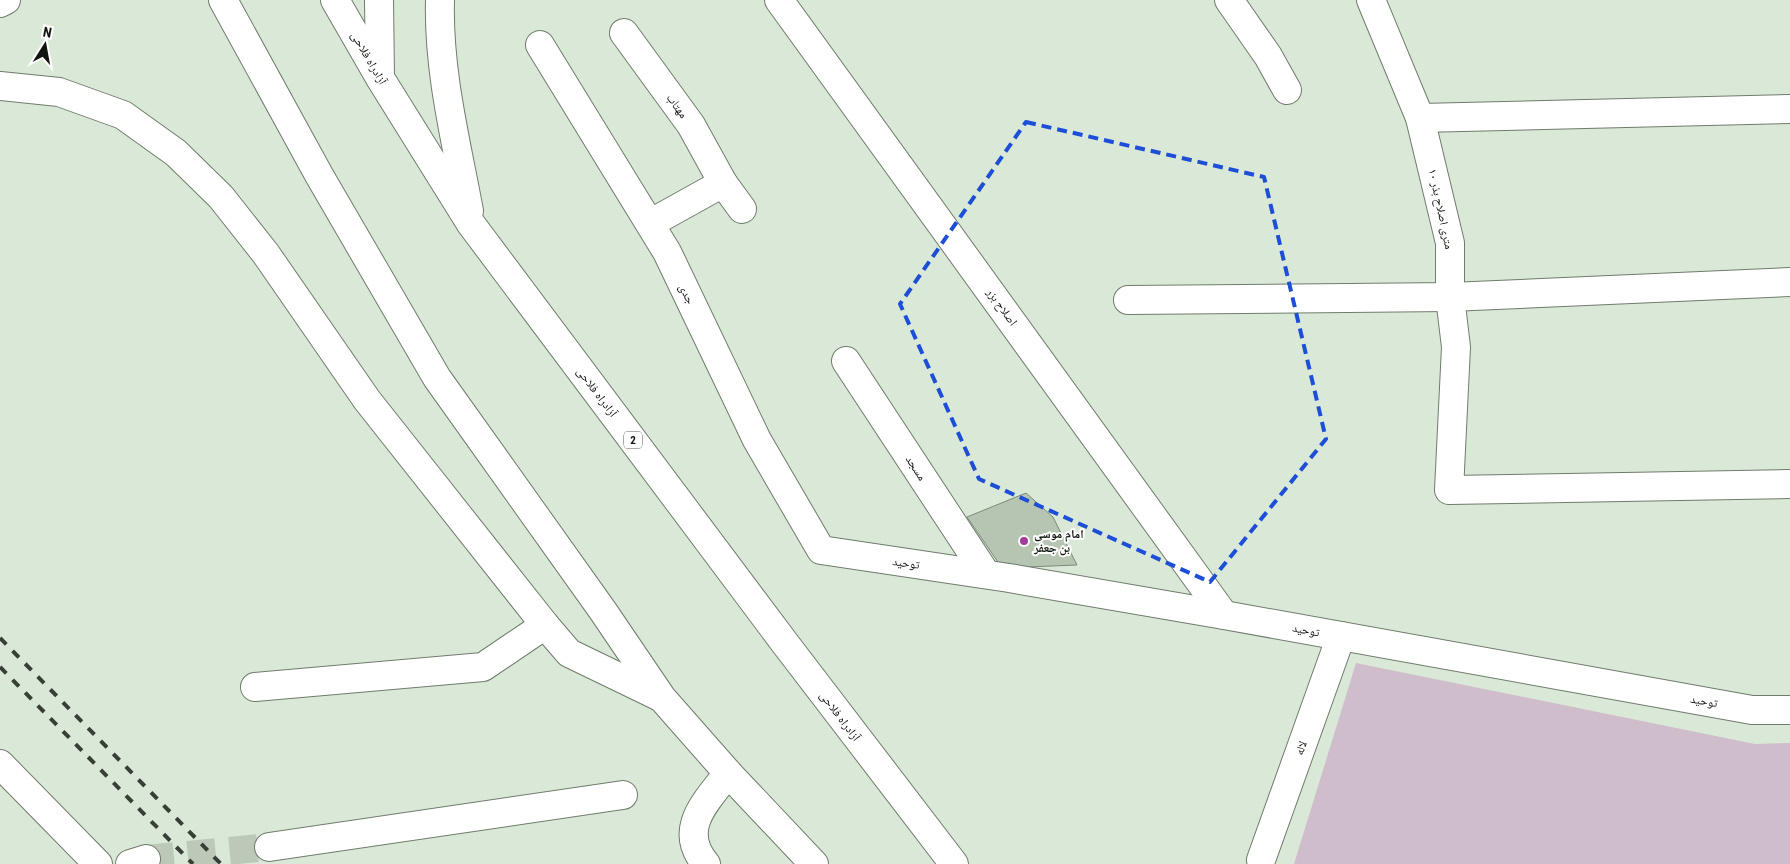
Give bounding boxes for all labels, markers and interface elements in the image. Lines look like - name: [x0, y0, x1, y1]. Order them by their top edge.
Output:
- north arrow: [20, 20, 70, 70]
- text: N: [42, 24, 53, 41]
- street label: آزادراه فلاحی: [348, 29, 390, 88]
- street label: مهتاب: [663, 91, 691, 121]
- street label: ۱۰ متری اصلاح بذر: [1425, 167, 1456, 251]
- street label: جدی: [676, 282, 698, 307]
- street label: اصلاح بزر: [983, 285, 1020, 329]
- street label: آزادراه فلاحی: [574, 364, 621, 420]
- road number: 2: [624, 432, 642, 448]
- street label: مسجد: [903, 453, 929, 483]
- place label: امام موسی بن جعفر: [1033, 527, 1084, 556]
- marker: امام موسی بن جعفر: [1018, 535, 1030, 547]
- street label: توحید: [891, 554, 921, 572]
- street label: توحید: [1291, 621, 1321, 640]
- street label: آزادراه فلاحی: [817, 688, 864, 744]
- street label: توحید: [1689, 692, 1719, 711]
- street label: لاله: [1292, 739, 1310, 757]

